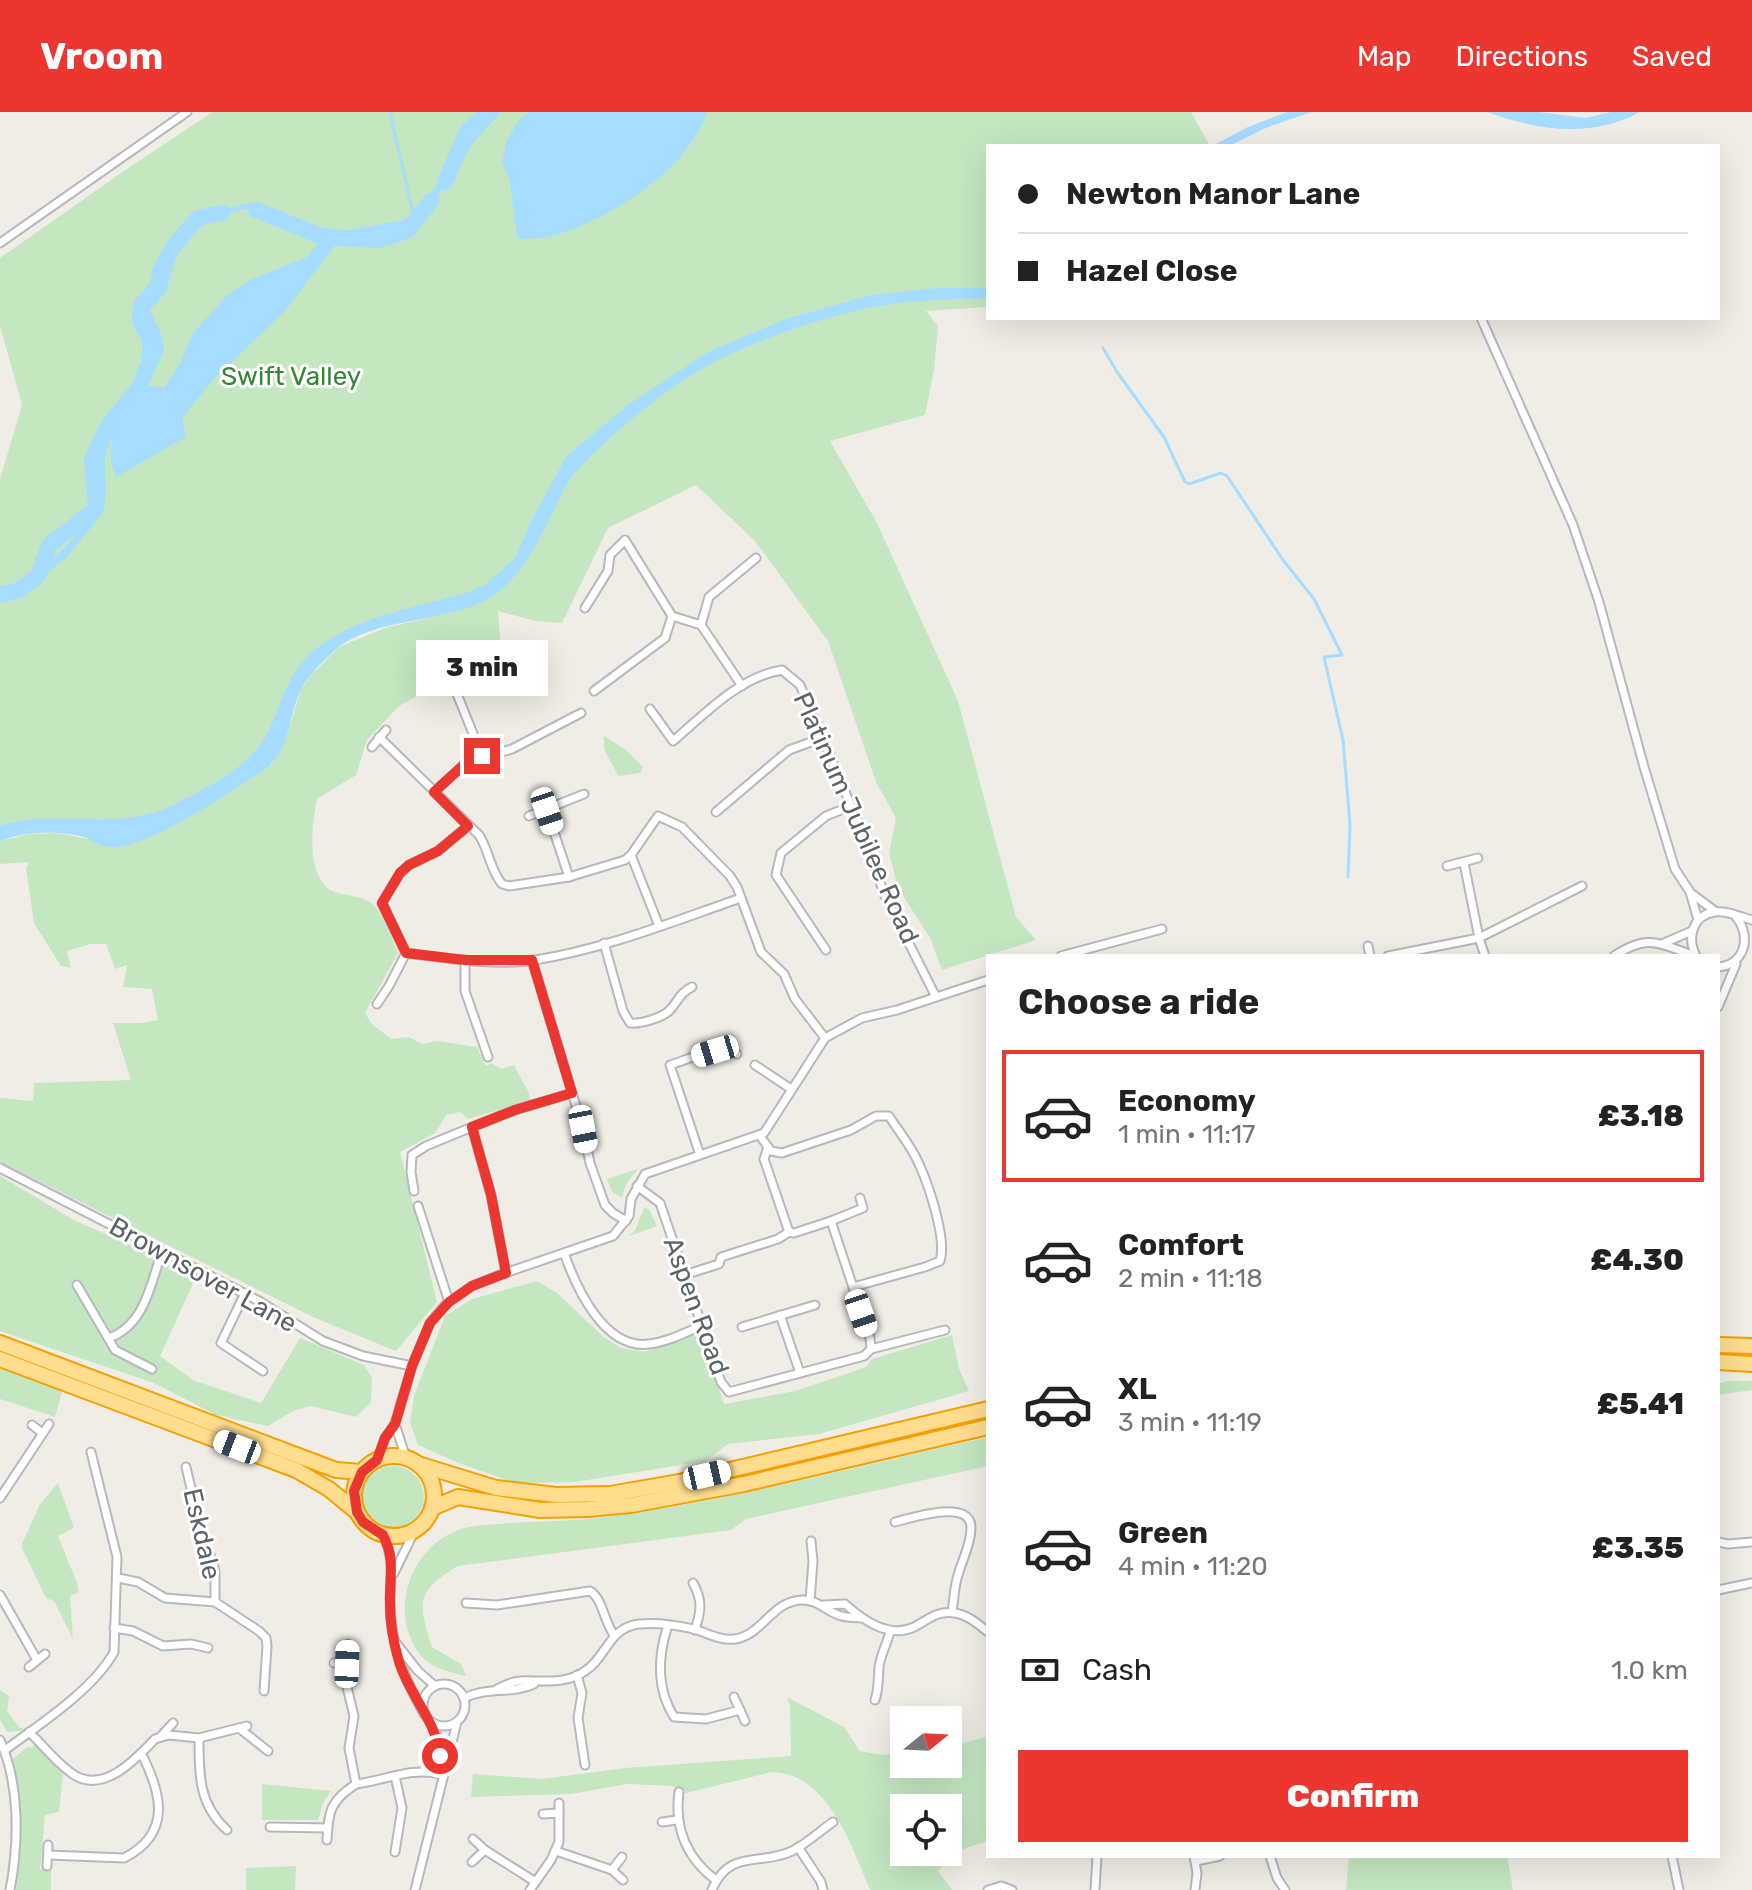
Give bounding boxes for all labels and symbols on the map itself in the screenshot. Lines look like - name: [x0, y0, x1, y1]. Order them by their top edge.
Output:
- park label: Swift Valley: [221, 361, 361, 392]
- callout: 3 min: [416, 640, 548, 696]
- street label: Platinum Jubilee Road: [787, 688, 925, 948]
- route end: [464, 738, 500, 774]
- car: [528, 784, 566, 838]
- car: [689, 1033, 741, 1069]
- car: [567, 1103, 599, 1155]
- street label: Brownsover Lane: [104, 1211, 302, 1339]
- street label: Aspen Road: [657, 1233, 735, 1379]
- car: [842, 1286, 880, 1340]
- car: [210, 1427, 264, 1467]
- car: [681, 1458, 733, 1492]
- street label: Eskdale: [176, 1485, 228, 1583]
- car: [334, 1640, 360, 1688]
- north arrow: [890, 1706, 962, 1778]
- route start: [422, 1738, 458, 1774]

